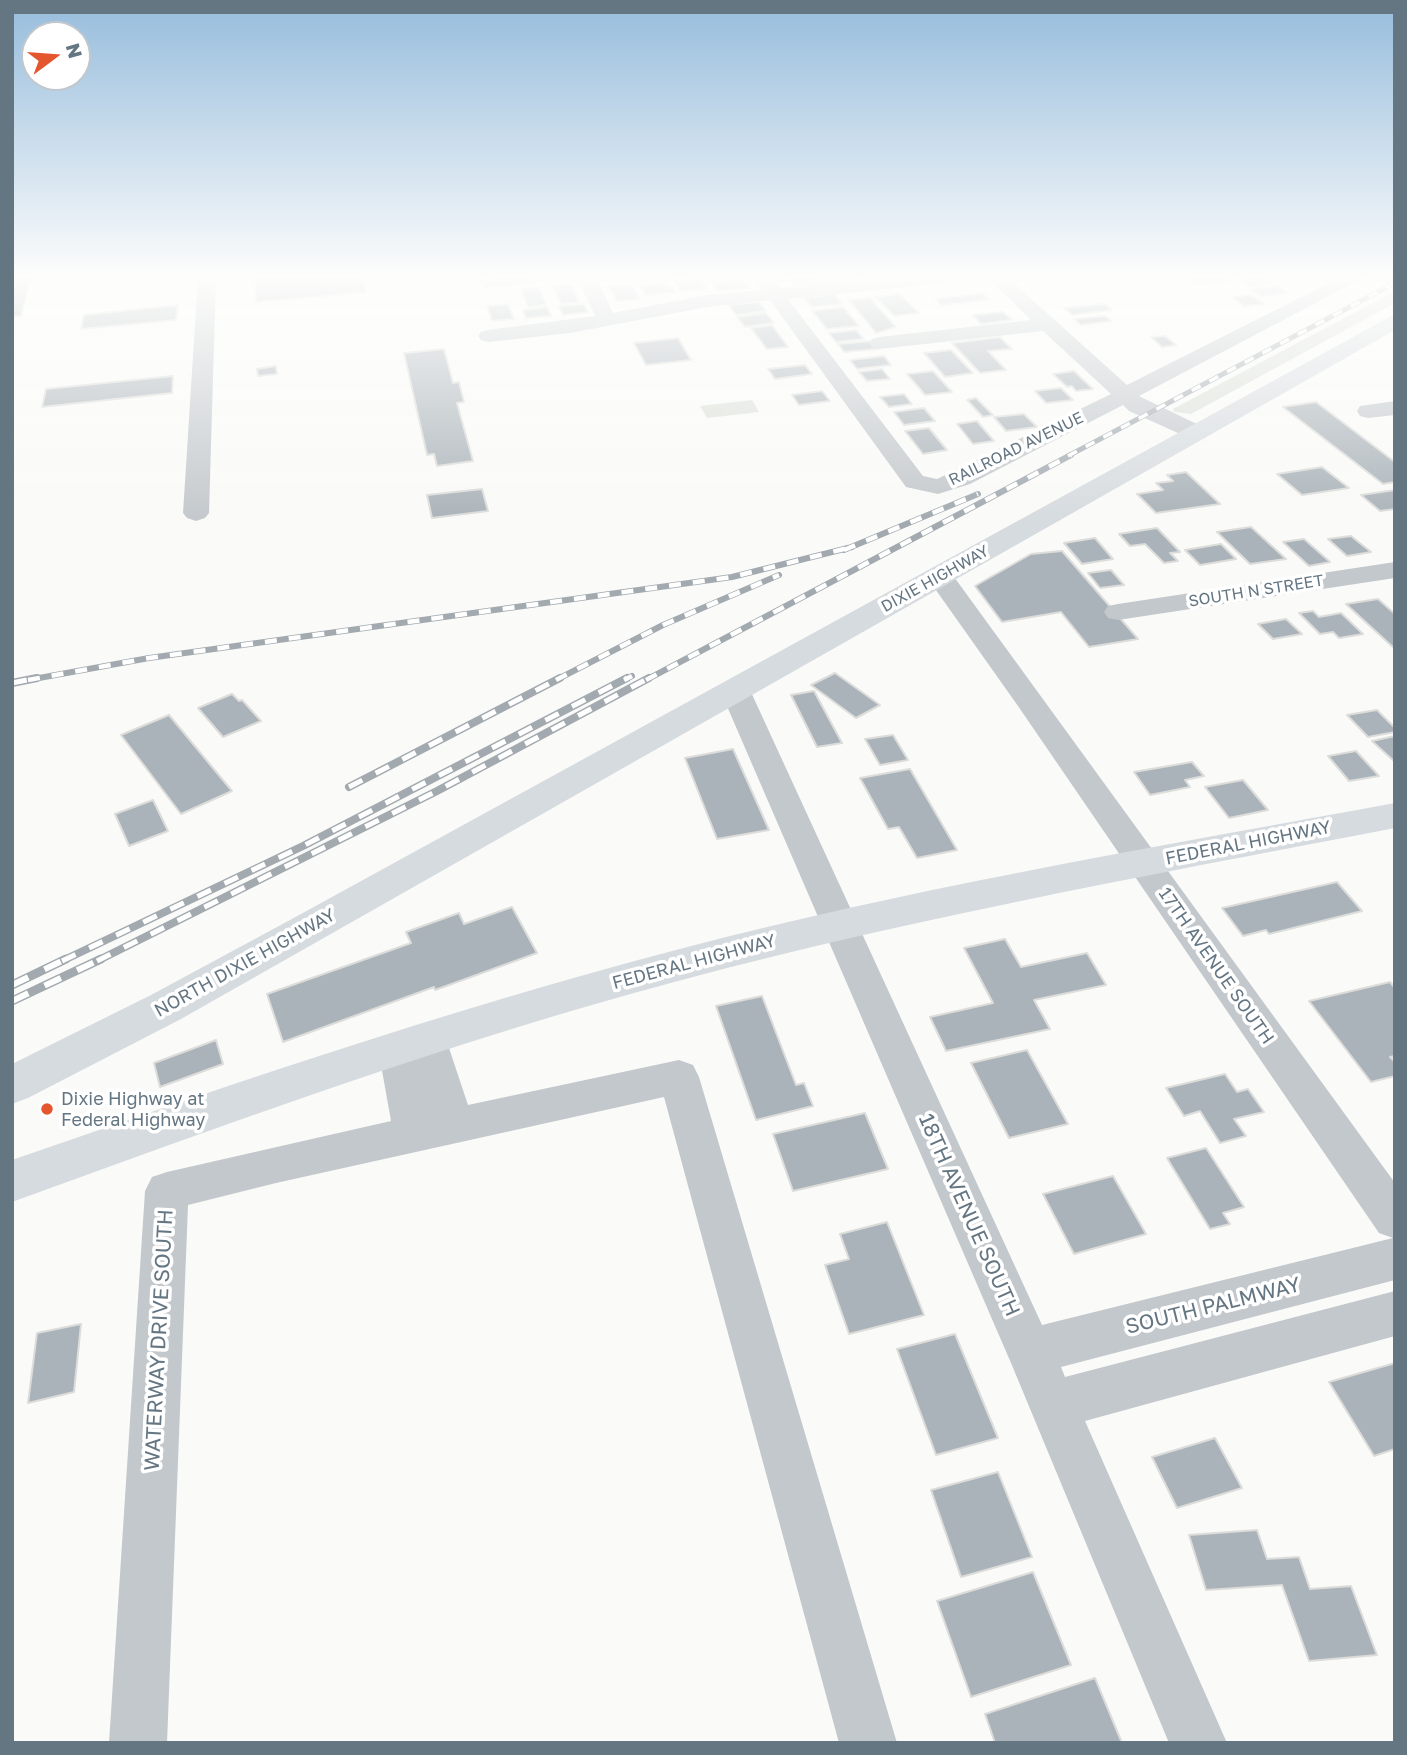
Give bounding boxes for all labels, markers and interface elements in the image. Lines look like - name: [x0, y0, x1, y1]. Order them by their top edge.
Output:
- north arrow: [21, 21, 91, 91]
- text: N: [62, 41, 88, 61]
- street label: RAILROAD AVENUE: [946, 408, 1086, 490]
- street label: DIXIE HIGHWAY: [878, 542, 992, 616]
- street label: SOUTH N STREET: [1187, 571, 1325, 611]
- street label: FEDERAL HIGHWAY: [1163, 816, 1333, 870]
- street label: 17TH AVENUE SOUTH: [1154, 884, 1278, 1048]
- street label: NORTH DIXIE HIGHWAY: [151, 904, 339, 1022]
- street label: FEDERAL HIGHWAY: [610, 930, 778, 994]
- place label: Dixie Highway at Federal Highway: [61, 1088, 205, 1130]
- marker: Dixie Highway at Federal Highway: [39, 1101, 55, 1117]
- street label: 18TH AVENUE SOUTH: [913, 1110, 1025, 1320]
- street label: WATERWAY DRIVE SOUTH: [140, 1209, 178, 1471]
- street label: SOUTH PALMWAY: [1123, 1272, 1303, 1340]

